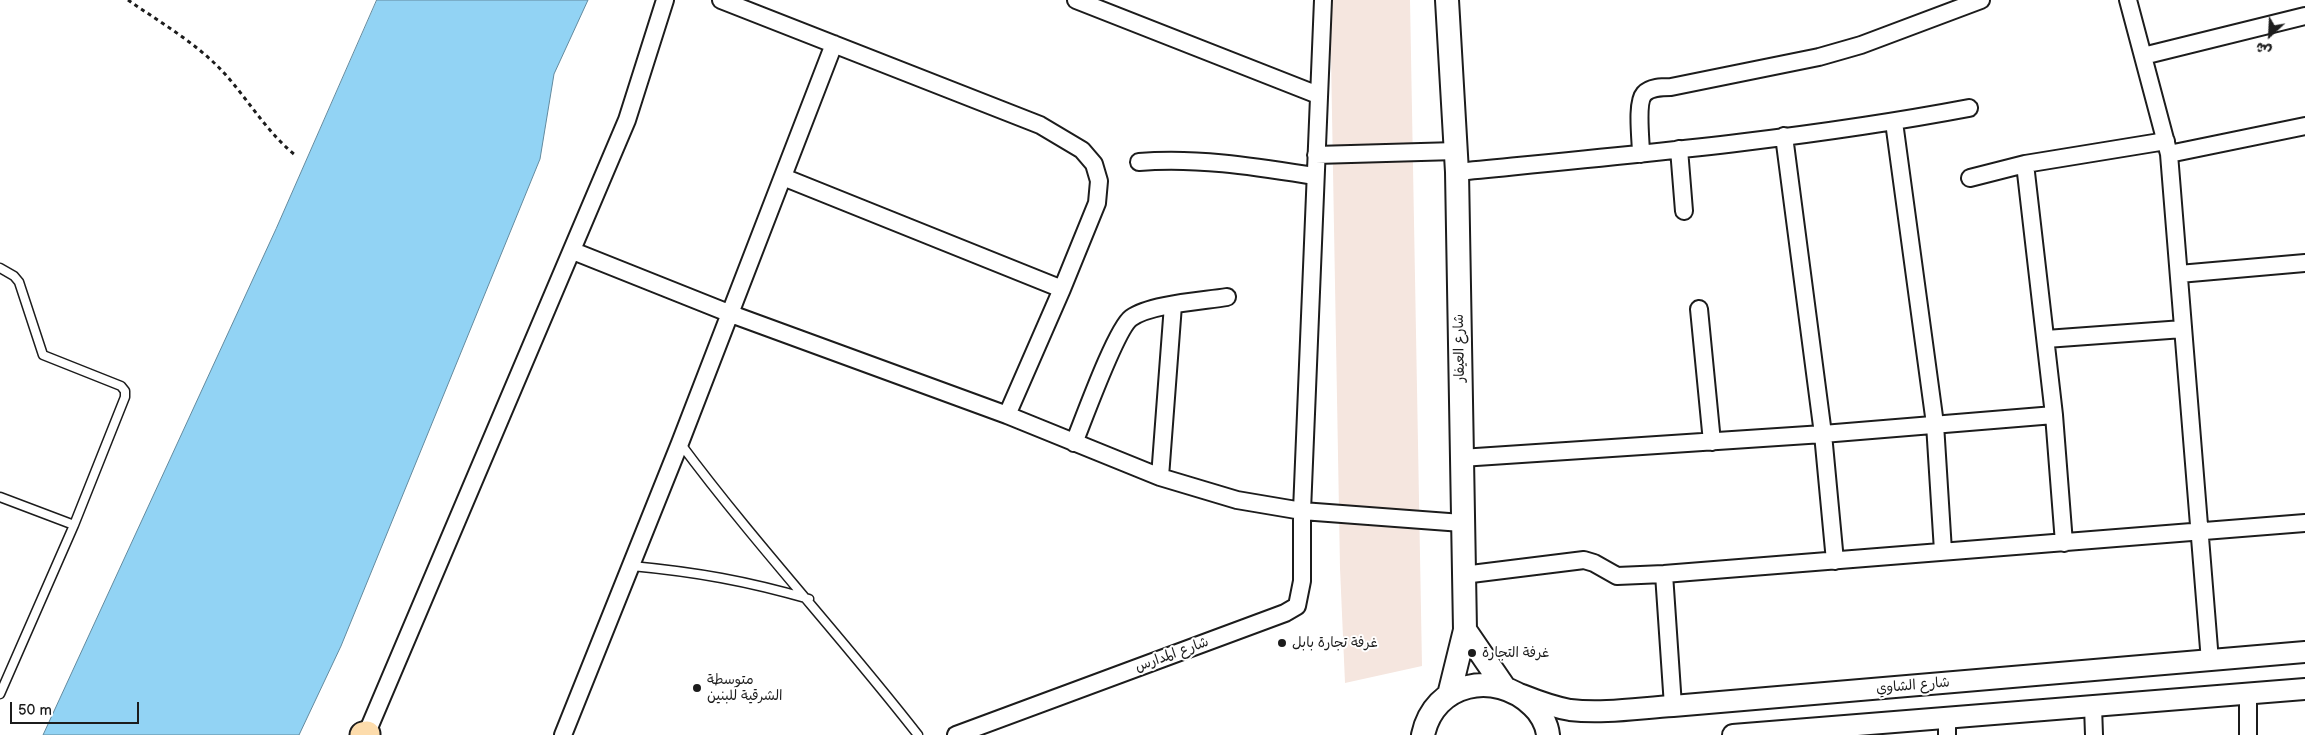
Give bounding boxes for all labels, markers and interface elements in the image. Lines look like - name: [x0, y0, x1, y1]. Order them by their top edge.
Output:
- north arrow: [2245, 10, 2295, 60]
- text: ش: [2253, 38, 2274, 60]
- street label: شارع العيفار: [1451, 314, 1469, 382]
- street label: شارع المدارس: [1133, 634, 1211, 676]
- place label: غرفة تجارة بابل: [1292, 635, 1378, 651]
- marker: غرفة تجارة بابل: [1276, 637, 1288, 649]
- place label: غرفة التجارة: [1482, 645, 1549, 661]
- marker: غرفة التجارة: [1466, 647, 1478, 659]
- place label: متوسطة الشرقية للبنين: [707, 672, 783, 704]
- street label: شارع الشاوي: [1876, 674, 1950, 698]
- marker: متوسطة الشرقية للبنين: [691, 682, 703, 694]
- scale bar: [12, 692, 141, 724]
- text: 50 m: [18, 701, 52, 720]

